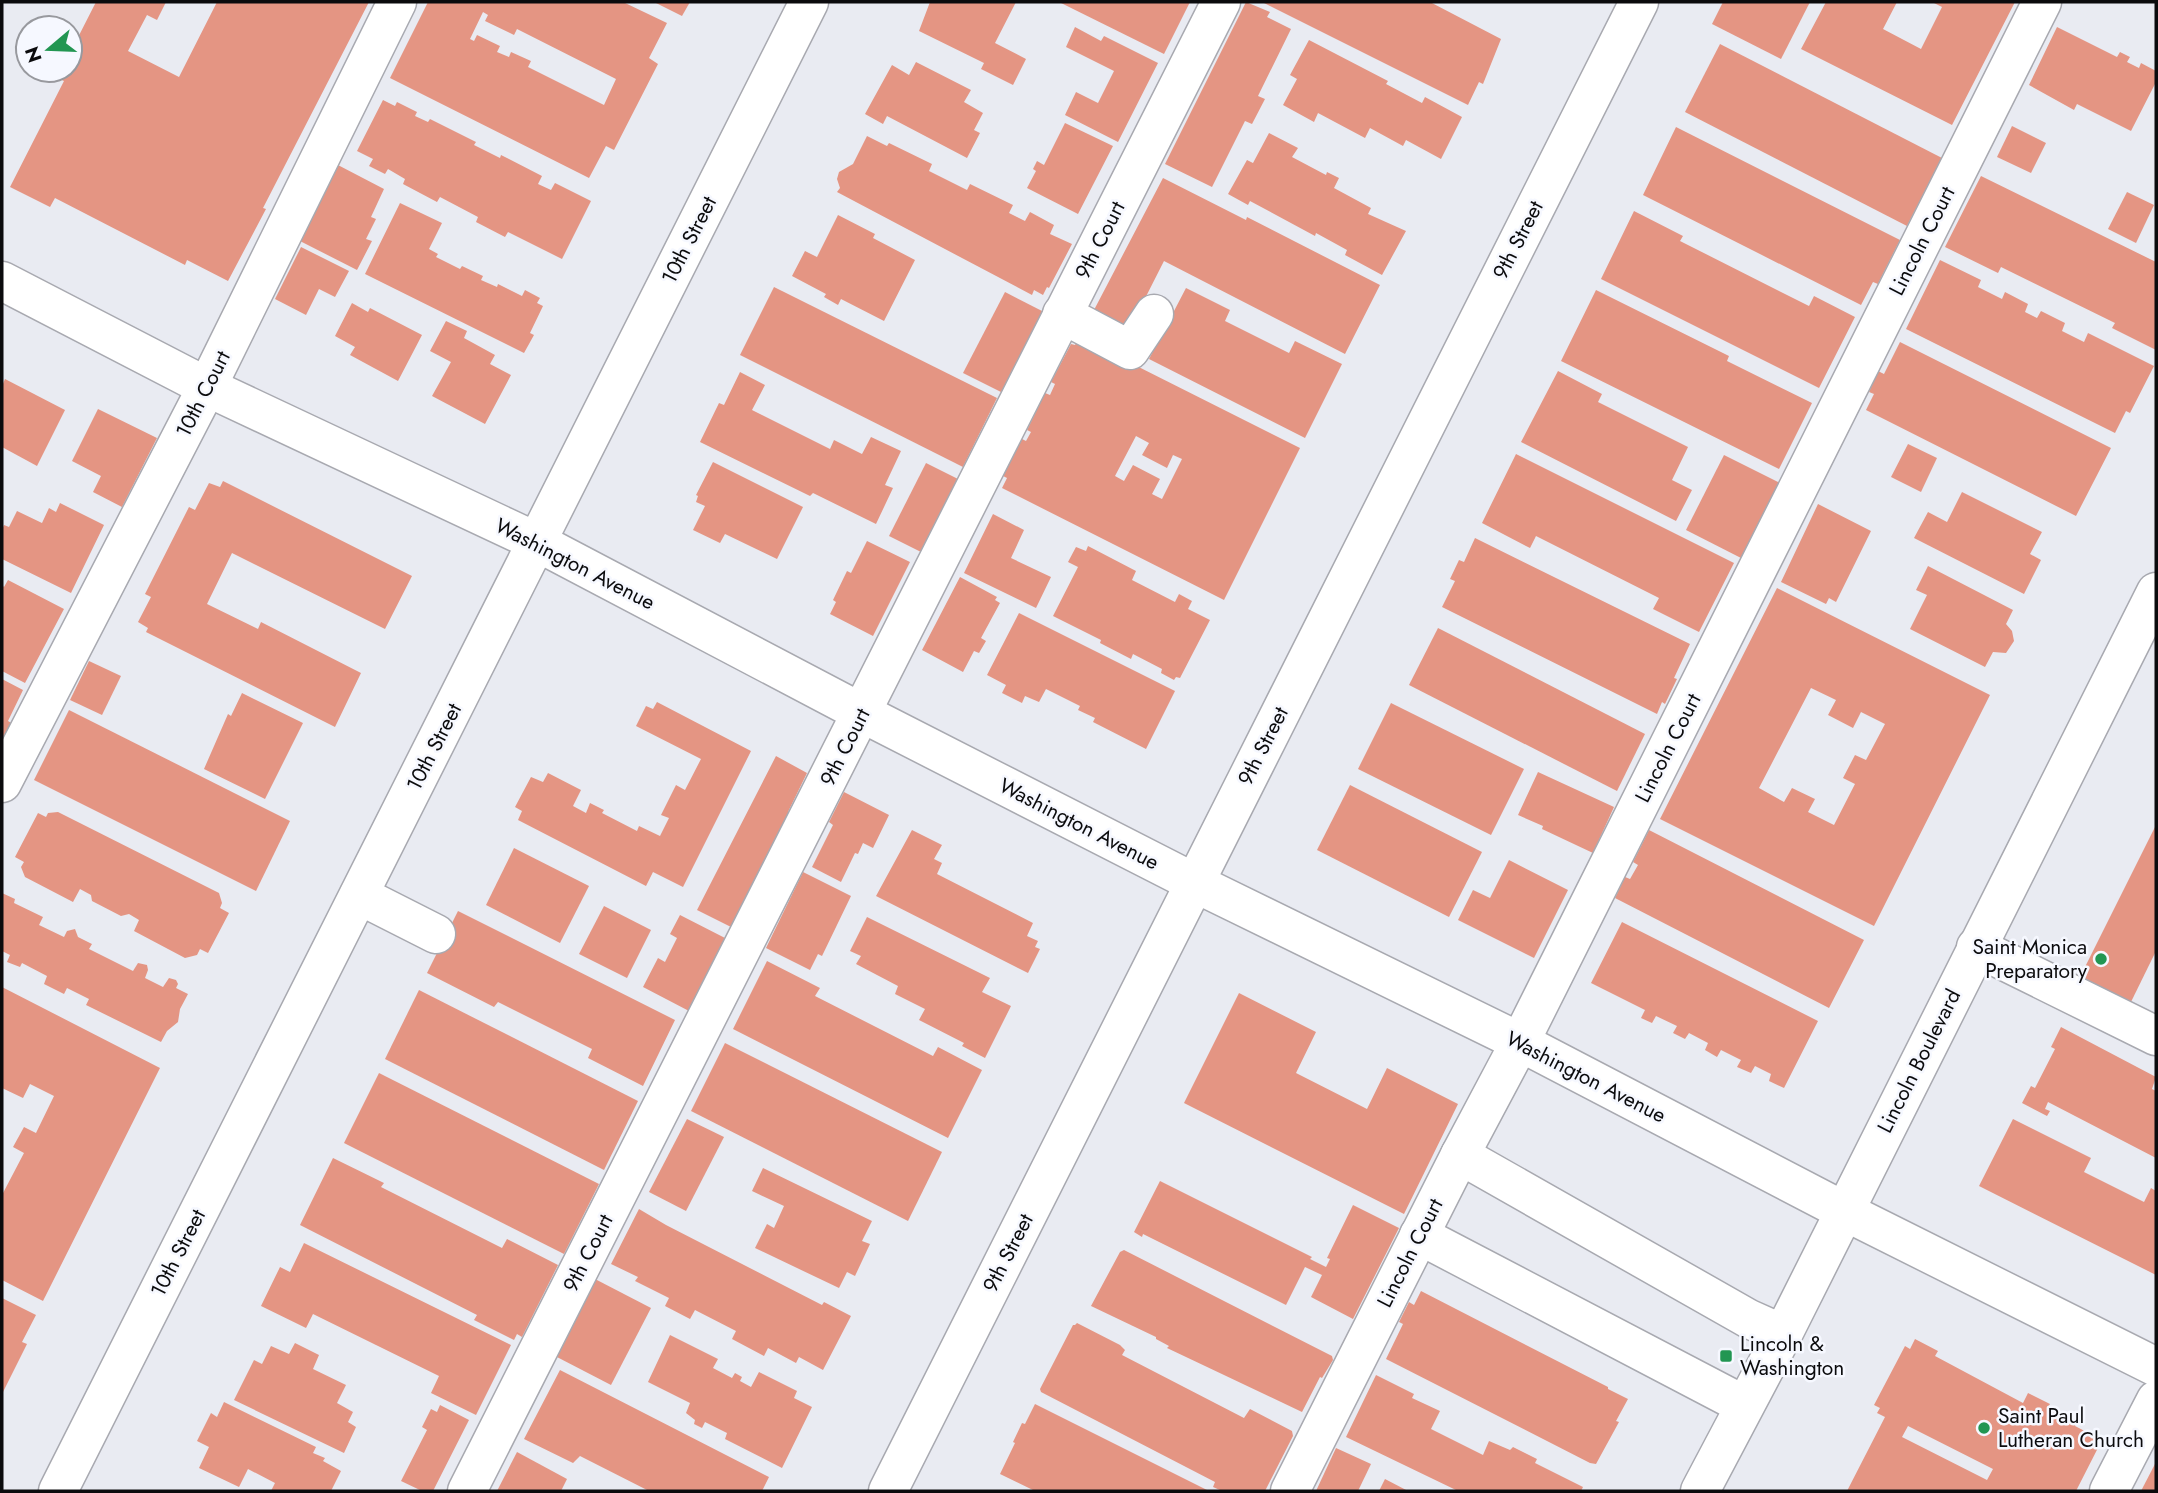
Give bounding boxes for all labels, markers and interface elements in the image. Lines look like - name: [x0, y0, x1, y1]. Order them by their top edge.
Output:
- north arrow: [14, 14, 84, 84]
- text: N: [18, 43, 49, 66]
- street label: Lincoln Court: [1882, 181, 1962, 301]
- street label: 10th Street: [654, 191, 724, 289]
- street label: 9th Court: [1068, 196, 1132, 284]
- street label: 9th Street: [1485, 196, 1551, 284]
- street label: 10th Court: [168, 346, 238, 442]
- street label: Washington Avenue: [490, 511, 660, 617]
- street label: Lincoln Court: [1628, 688, 1708, 808]
- street label: 10th Street: [399, 698, 469, 796]
- street label: 9th Street: [1230, 702, 1296, 790]
- street label: 9th Court: [813, 703, 877, 791]
- street label: Washington Avenue: [994, 771, 1164, 877]
- place label: Saint Monica Preparatory: [1972, 932, 2088, 986]
- marker: Saint Monica Preparatory: [2093, 951, 2109, 967]
- street label: Lincoln Boulevard: [1870, 984, 1968, 1138]
- street label: Washington Avenue: [1501, 1024, 1671, 1130]
- street label: Lincoln Court: [1370, 1193, 1450, 1313]
- street label: 10th Street: [143, 1204, 213, 1302]
- street label: 9th Court: [556, 1209, 620, 1297]
- street label: 9th Street: [975, 1209, 1041, 1297]
- place label: Lincoln & Washington: [1740, 1329, 1844, 1383]
- marker: Lincoln & Washington: [1718, 1348, 1734, 1364]
- place label: Saint Paul Lutheran Church: [1998, 1401, 2144, 1455]
- marker: Saint Paul Lutheran Church: [1976, 1420, 1992, 1436]

